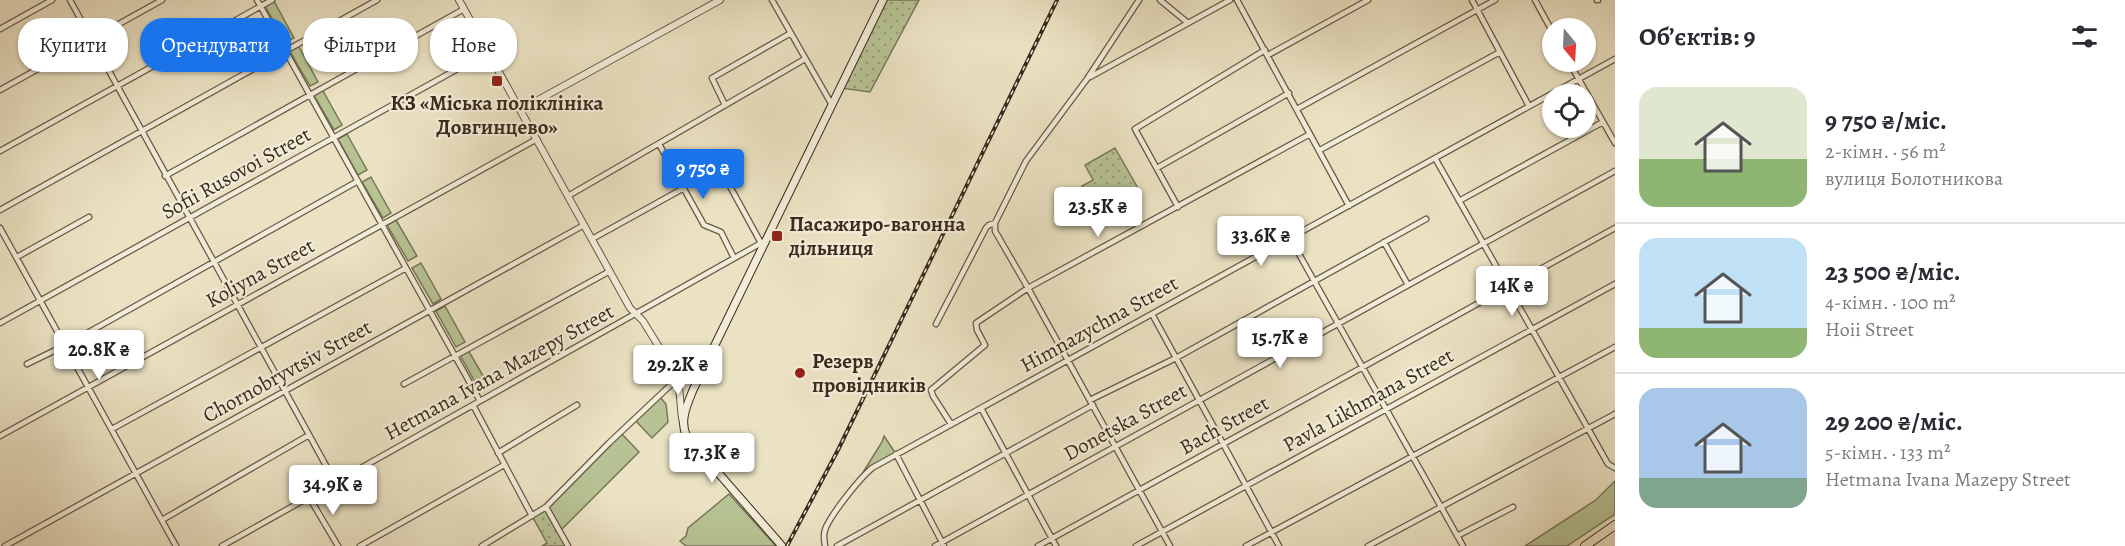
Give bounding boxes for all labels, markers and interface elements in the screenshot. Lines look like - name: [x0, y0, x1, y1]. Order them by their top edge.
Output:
- chip: Купити: [18, 18, 128, 72]
- chip: Орендувати: [140, 18, 291, 72]
- chip: Фільтри: [303, 18, 418, 72]
- chip: Нове: [430, 18, 517, 72]
- north arrow: [1542, 18, 1596, 72]
- map controls: [1542, 18, 1596, 138]
- text: Об’єктів: 9: [1639, 19, 1756, 54]
- icon: filters: [2068, 20, 2101, 53]
- marker: КЗ «Міська поліклініка Довгинцево»: [490, 74, 504, 88]
- button: locate: [1542, 84, 1596, 138]
- place label: КЗ «Міська поліклініка Довгинцево»: [391, 89, 603, 141]
- text: 9 750 ₴/міс.: [1825, 103, 1947, 138]
- icon: home: [1687, 111, 1759, 183]
- street label: Sofii Rusovoi Street: [156, 120, 316, 226]
- text: 2-кімн. · 56 m²: [1825, 138, 1946, 165]
- pin: 9 750 ₴: [648, 149, 758, 200]
- text: 9 750 ₴: [676, 155, 730, 182]
- text: вулиця Болотникова: [1825, 165, 2003, 192]
- pin: 23.5K ₴: [1043, 187, 1153, 238]
- text: 23.5K ₴: [1068, 193, 1128, 220]
- place label: Пасажиро-вагонна дільниця: [788, 210, 966, 262]
- pin: 33.6K ₴: [1206, 216, 1316, 267]
- text: 33.6K ₴: [1231, 222, 1291, 249]
- marker: Пасажиро-вагонна дільниця: [770, 229, 784, 243]
- street label: Koliyna Street: [201, 232, 320, 314]
- text: 23 500 ₴/міс.: [1825, 254, 1961, 289]
- icon: home: [1687, 262, 1759, 334]
- pin: 14K ₴: [1470, 266, 1554, 317]
- street label: Himnazychna Street: [1015, 269, 1183, 379]
- text: 14K ₴: [1490, 272, 1534, 299]
- text: 4-кімн. · 100 m²: [1825, 289, 1956, 316]
- street label: Hetmana Ivana Mazepy Street: [379, 297, 619, 447]
- street label: Chornobryvtsiv Street: [198, 313, 376, 429]
- text: Hoii Street: [1825, 316, 1914, 343]
- pin: 15.7K ₴: [1225, 318, 1335, 369]
- text: 15.7K ₴: [1251, 324, 1309, 351]
- pin: 20.8K ₴: [44, 330, 154, 381]
- text: 20.8K ₴: [68, 336, 130, 363]
- street label: Pavla Likhmana Street: [1277, 341, 1459, 459]
- pin: 29.2K ₴: [623, 345, 733, 396]
- place label: Резерв провідників: [812, 347, 926, 399]
- text: 29.2K ₴: [647, 351, 709, 378]
- marker: Резерв провідників: [793, 366, 807, 380]
- street label: Donetska Street: [1058, 376, 1192, 467]
- street label: Bach Street: [1174, 389, 1274, 461]
- text: 29 200 ₴/міс.: [1825, 404, 1963, 439]
- icon: home: [1687, 412, 1759, 484]
- pin: 17.3K ₴: [657, 433, 767, 484]
- text: 17.3K ₴: [683, 439, 741, 466]
- text: 5-кімн. · 133 m²: [1825, 439, 1951, 466]
- pin: 34.9K ₴: [278, 465, 388, 516]
- text: Hetmana Ivana Mazepy Street: [1825, 466, 2071, 493]
- text: 34.9K ₴: [303, 471, 363, 498]

